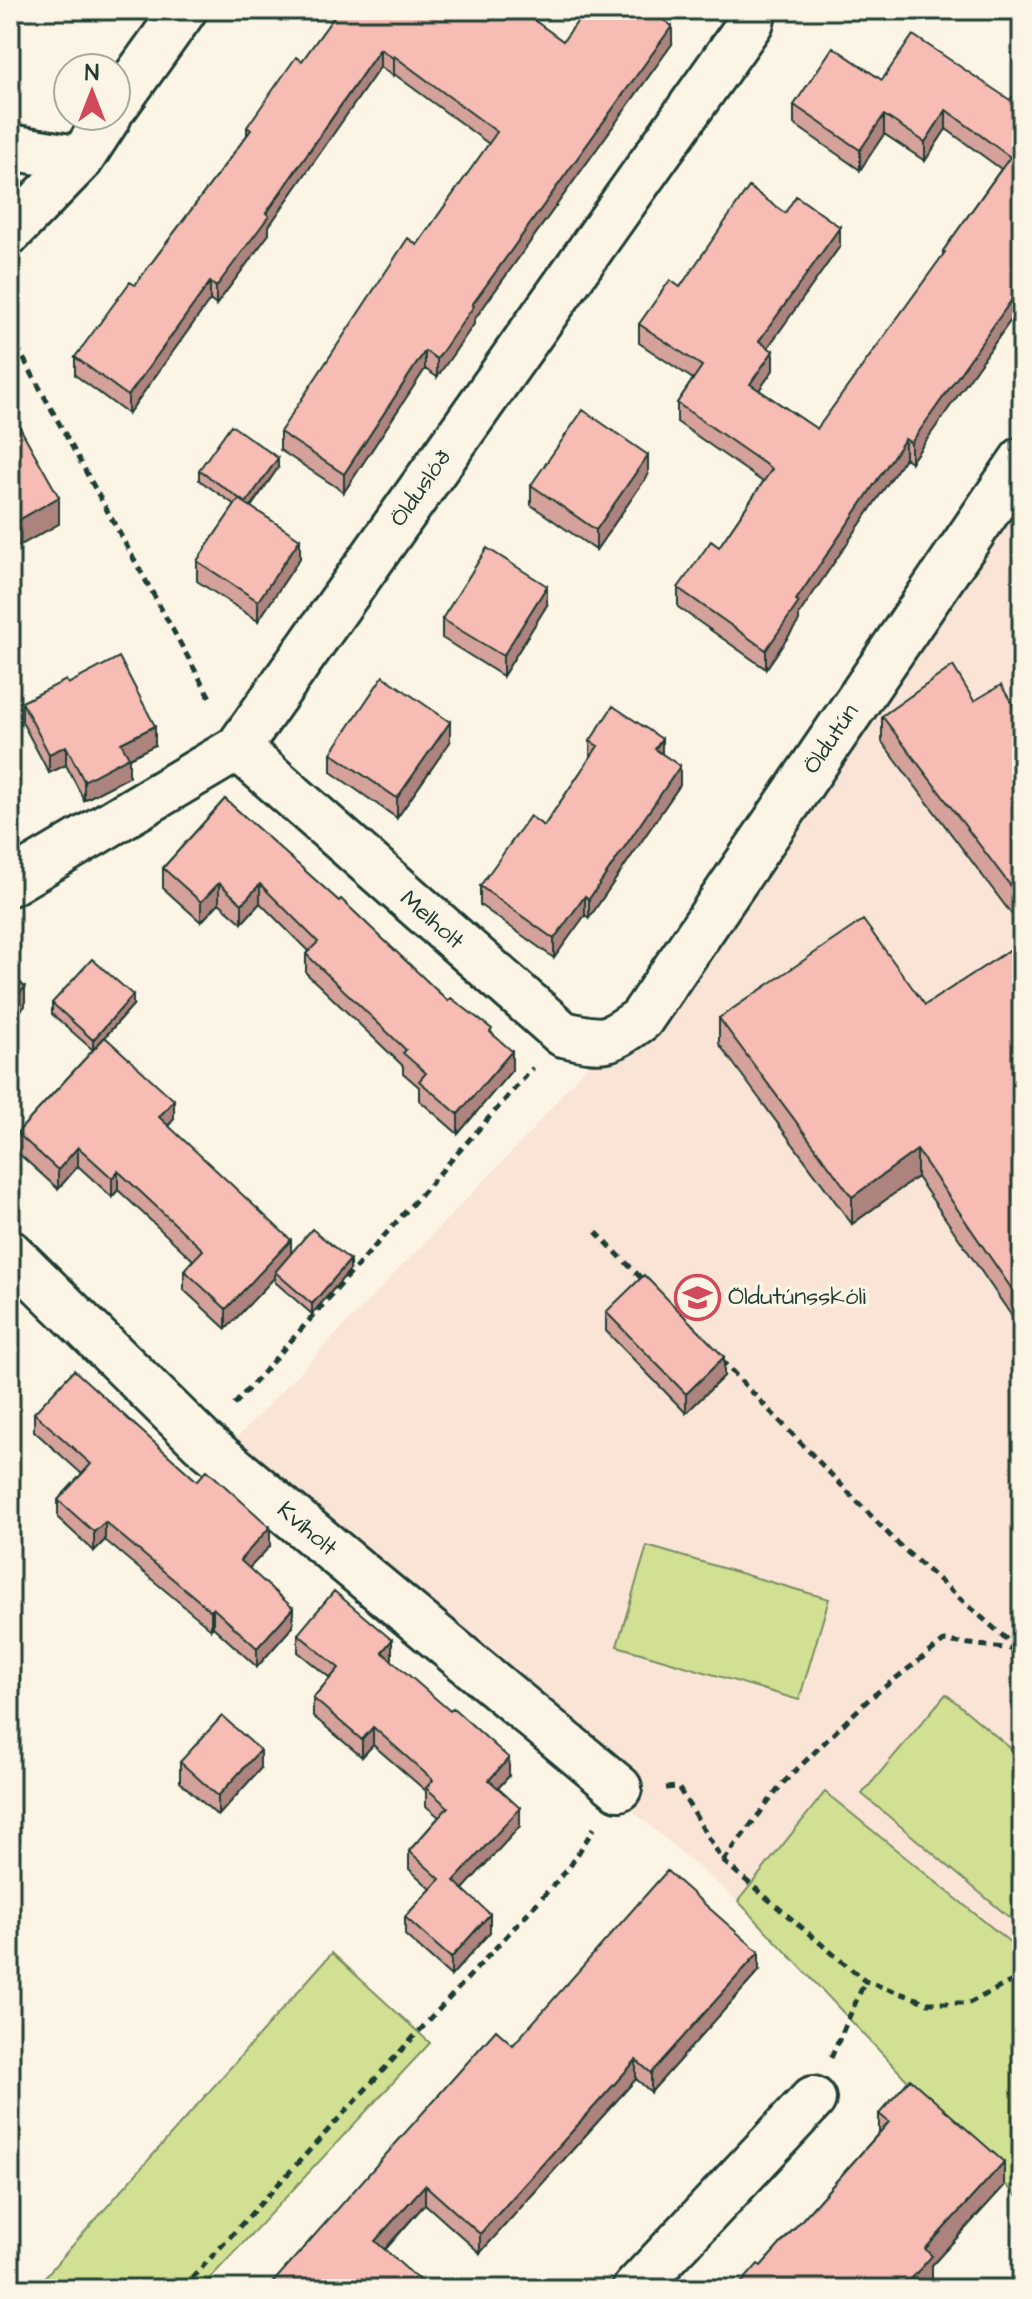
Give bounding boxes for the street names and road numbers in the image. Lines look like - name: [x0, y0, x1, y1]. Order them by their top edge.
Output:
- street label: Ölduslóð: [382, 442, 460, 534]
- street label: Öldutún: [795, 697, 867, 781]
- street label: Melholt: [392, 882, 472, 958]
- street label: Kvíholt: [269, 1494, 345, 1565]

